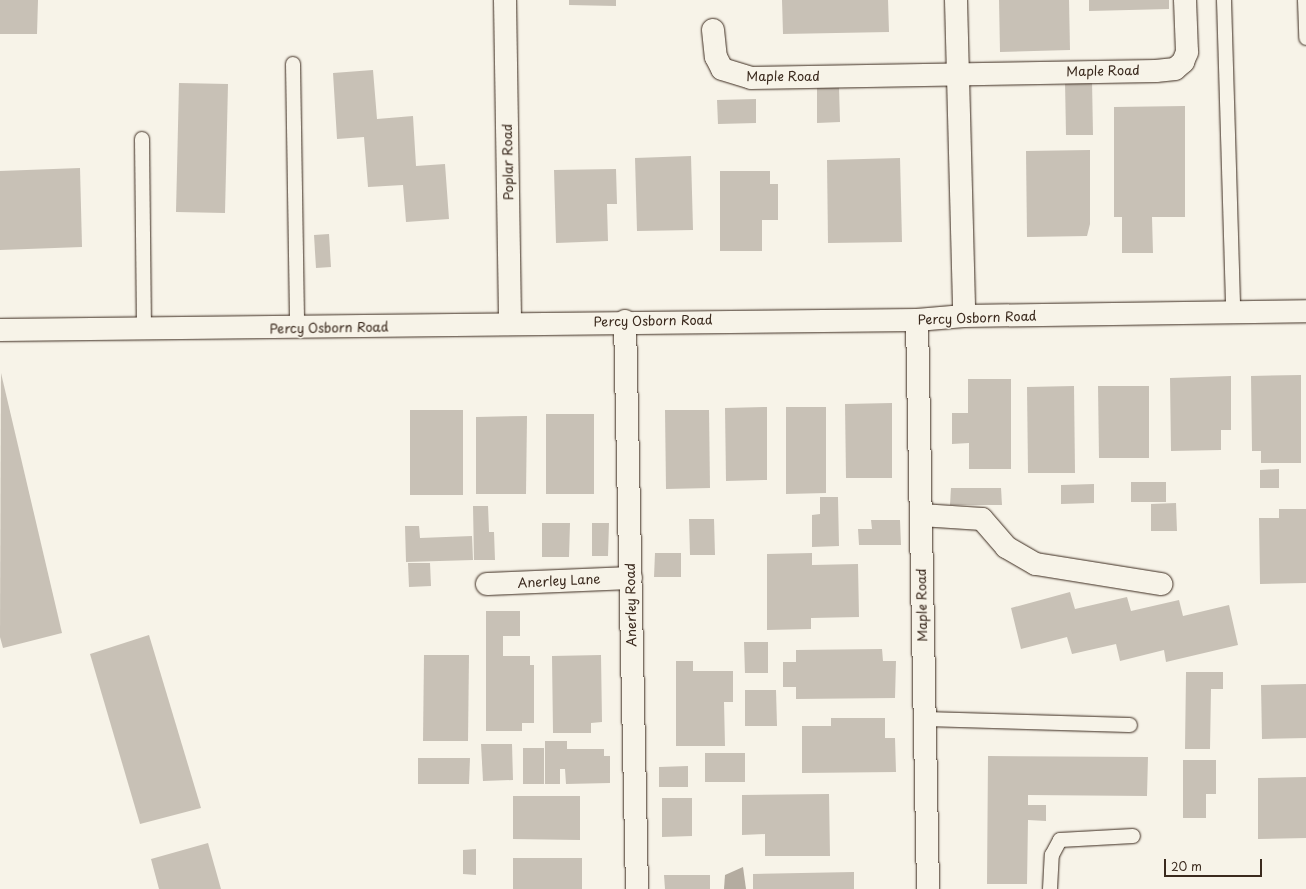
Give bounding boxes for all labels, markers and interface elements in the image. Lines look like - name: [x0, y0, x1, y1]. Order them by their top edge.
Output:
- street label: Maple Road: [1066, 63, 1140, 79]
- street label: Maple Road: [746, 68, 820, 84]
- street label: Poplar Road: [500, 124, 516, 200]
- street label: Percy Osborn Road: [917, 308, 1037, 328]
- street label: Percy Osborn Road: [593, 312, 713, 330]
- street label: Percy Osborn Road: [269, 319, 389, 337]
- street label: Anerley Road: [622, 562, 640, 648]
- street label: Maple Road: [914, 568, 930, 642]
- street label: Anerley Lane: [517, 571, 601, 591]
- scale bar: [1166, 851, 1264, 877]
- text: 20 m: [1171, 857, 1202, 875]

